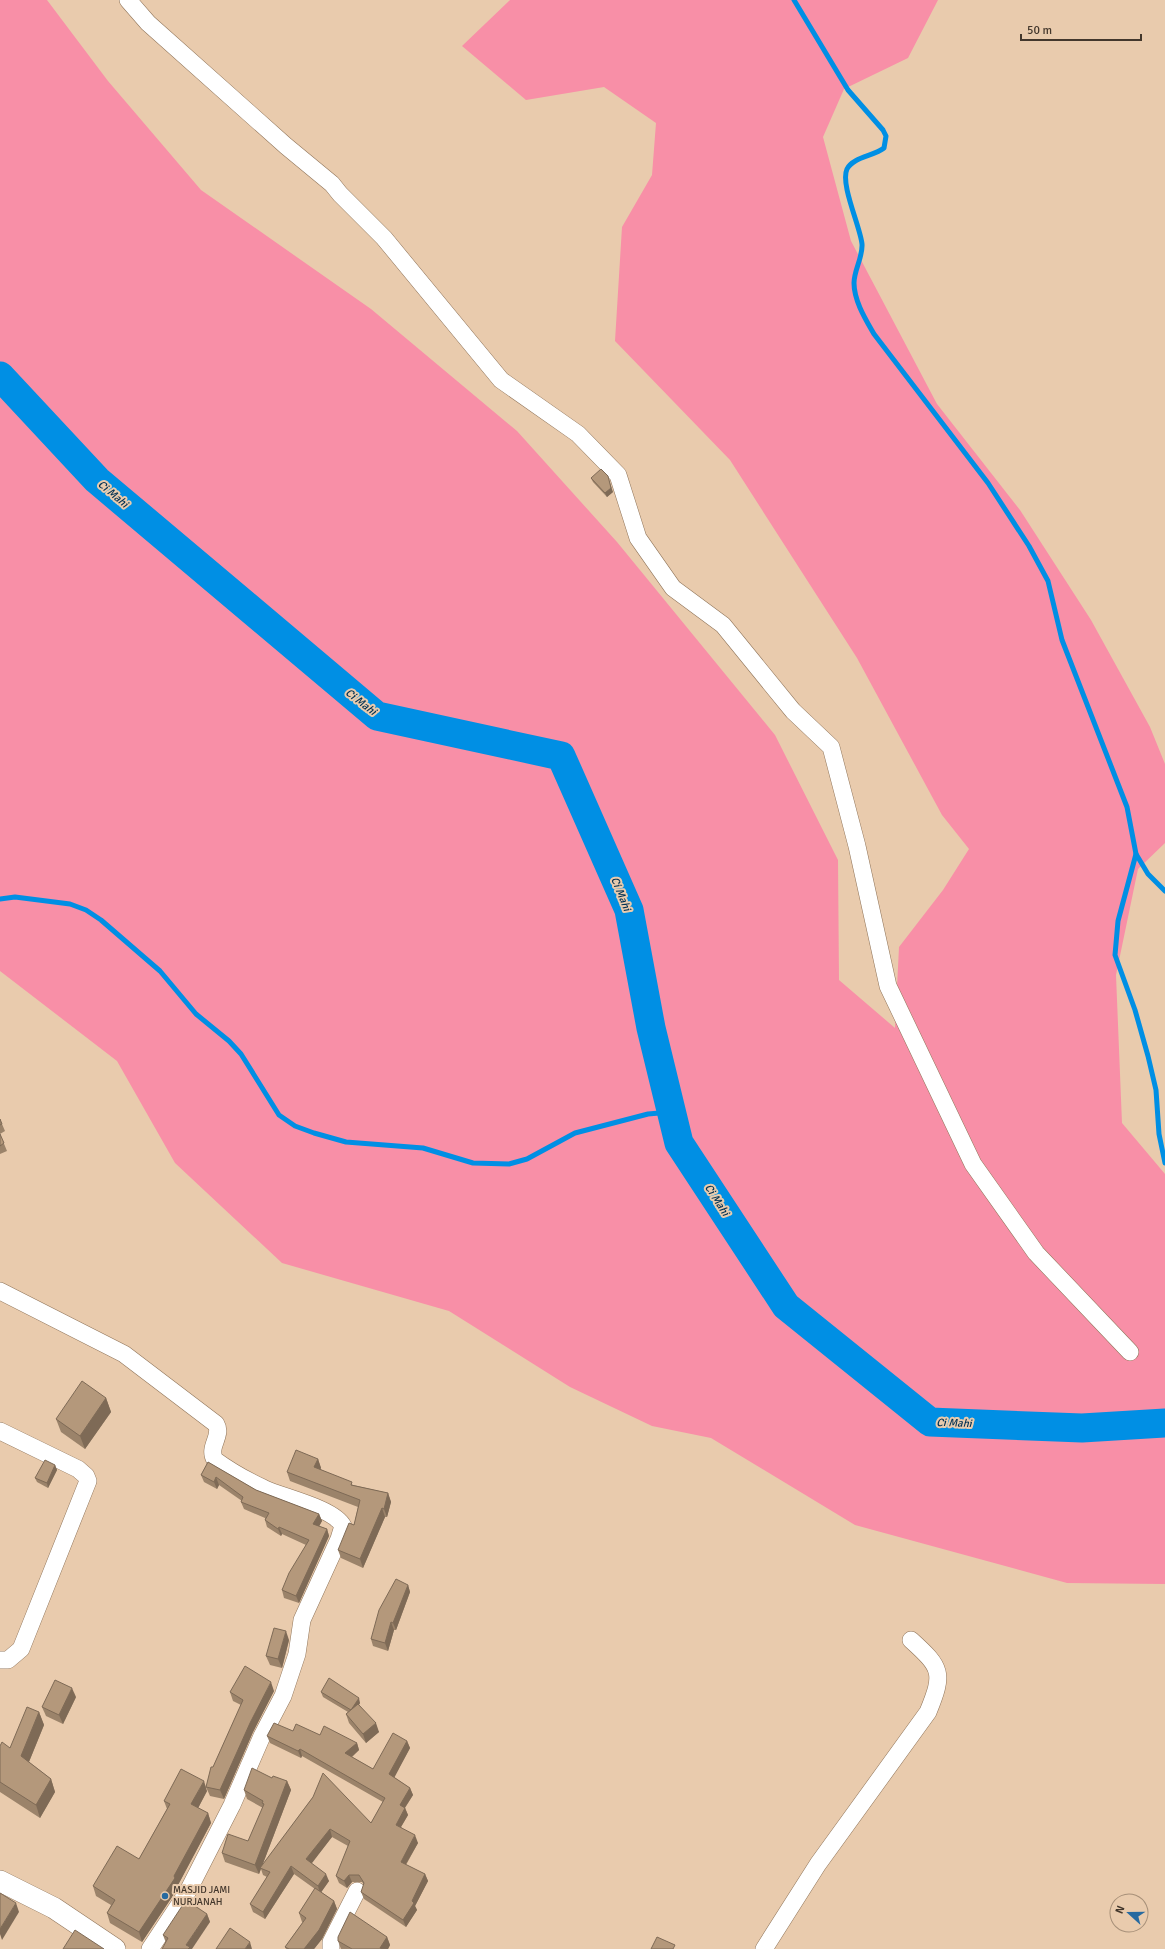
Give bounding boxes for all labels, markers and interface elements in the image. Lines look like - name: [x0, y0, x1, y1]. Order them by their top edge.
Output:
- scale bar: [1021, 16, 1141, 42]
- text: 50 m: [1027, 23, 1052, 38]
- water label: Ci Mahi: [95, 478, 132, 511]
- water label: Ci Mahi: [343, 686, 380, 719]
- water label: Ci Mahi: [608, 875, 634, 914]
- water label: Ci Mahi: [702, 1182, 733, 1219]
- water label: Ci Mahi: [936, 1416, 973, 1430]
- place label: MASJID JAMI NURJANAH: [173, 1884, 230, 1908]
- marker: MASJID JAMI NURJANAH: [160, 1891, 170, 1901]
- north arrow: [1109, 1893, 1149, 1933]
- text: N: [1113, 1904, 1128, 1915]

